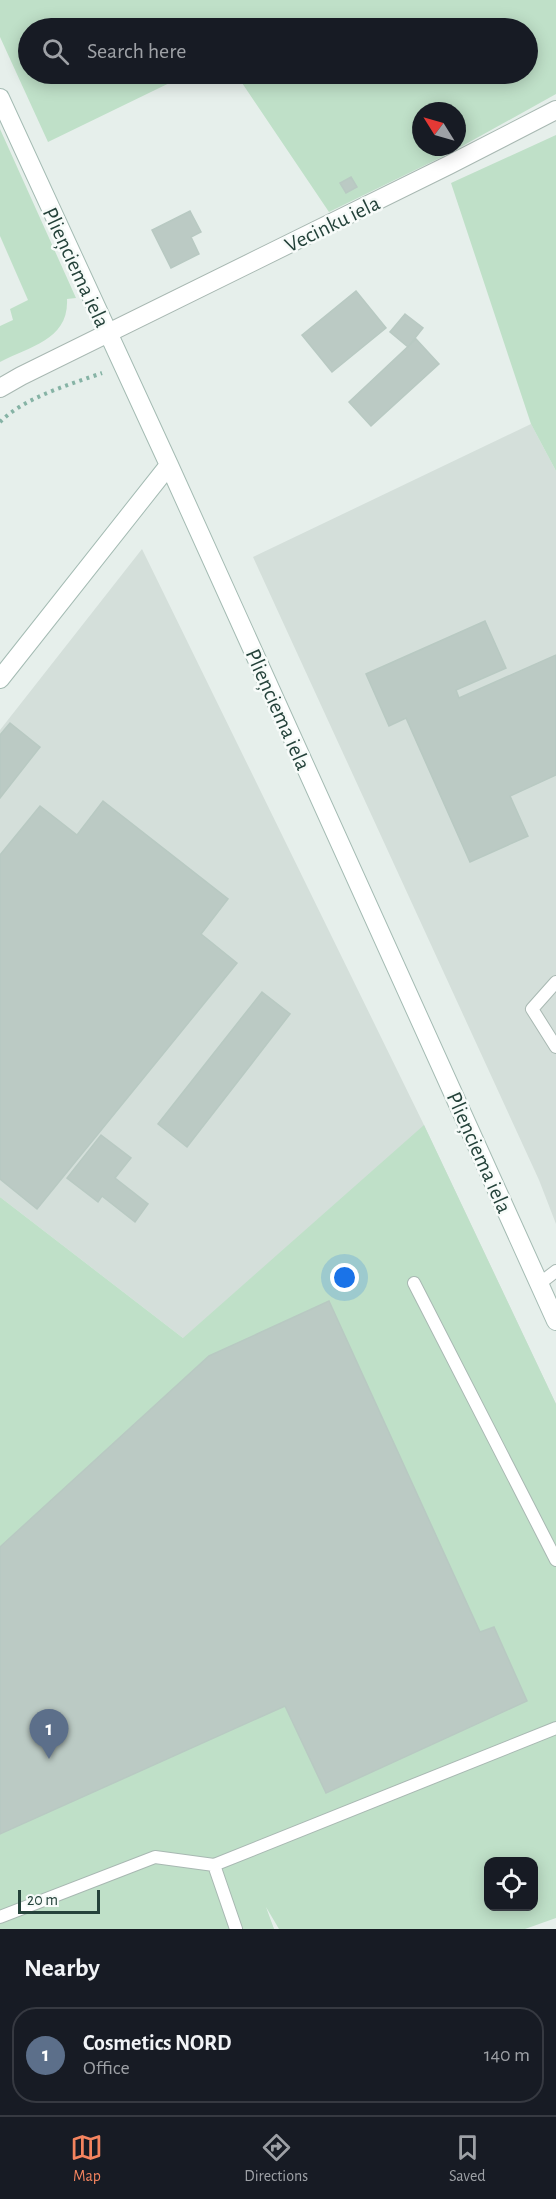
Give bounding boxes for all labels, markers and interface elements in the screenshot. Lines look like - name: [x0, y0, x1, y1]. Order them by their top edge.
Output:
- search box: [18, 18, 538, 84]
- icon: search: [39, 35, 72, 68]
- text: Search here: [87, 40, 186, 62]
- north arrow: [412, 102, 466, 156]
- street label: Vecinku iela: [281, 192, 383, 256]
- street label: Plieņciema iela: [37, 204, 114, 332]
- street label: Plieņciema iela: [240, 646, 315, 774]
- street label: Plieņciema iela: [441, 1089, 516, 1217]
- your location: [330, 1263, 359, 1292]
- pin: 1: [29, 1710, 68, 1759]
- map controls: [484, 1857, 538, 1911]
- button: locate: [484, 1857, 538, 1911]
- scale bar: [18, 1887, 100, 1914]
- text: 20 m: [27, 1892, 58, 1908]
- text: Nearby: [24, 1955, 100, 1981]
- text: Cosmetics NORD: [83, 2032, 231, 2054]
- text: 1: [42, 2045, 49, 2065]
- text: 140 m: [484, 2045, 530, 2065]
- text: Office: [83, 2058, 130, 2078]
- tab: Map: [70, 2131, 103, 2186]
- tab: Directions: [244, 2131, 308, 2186]
- tab: Saved: [449, 2131, 486, 2186]

